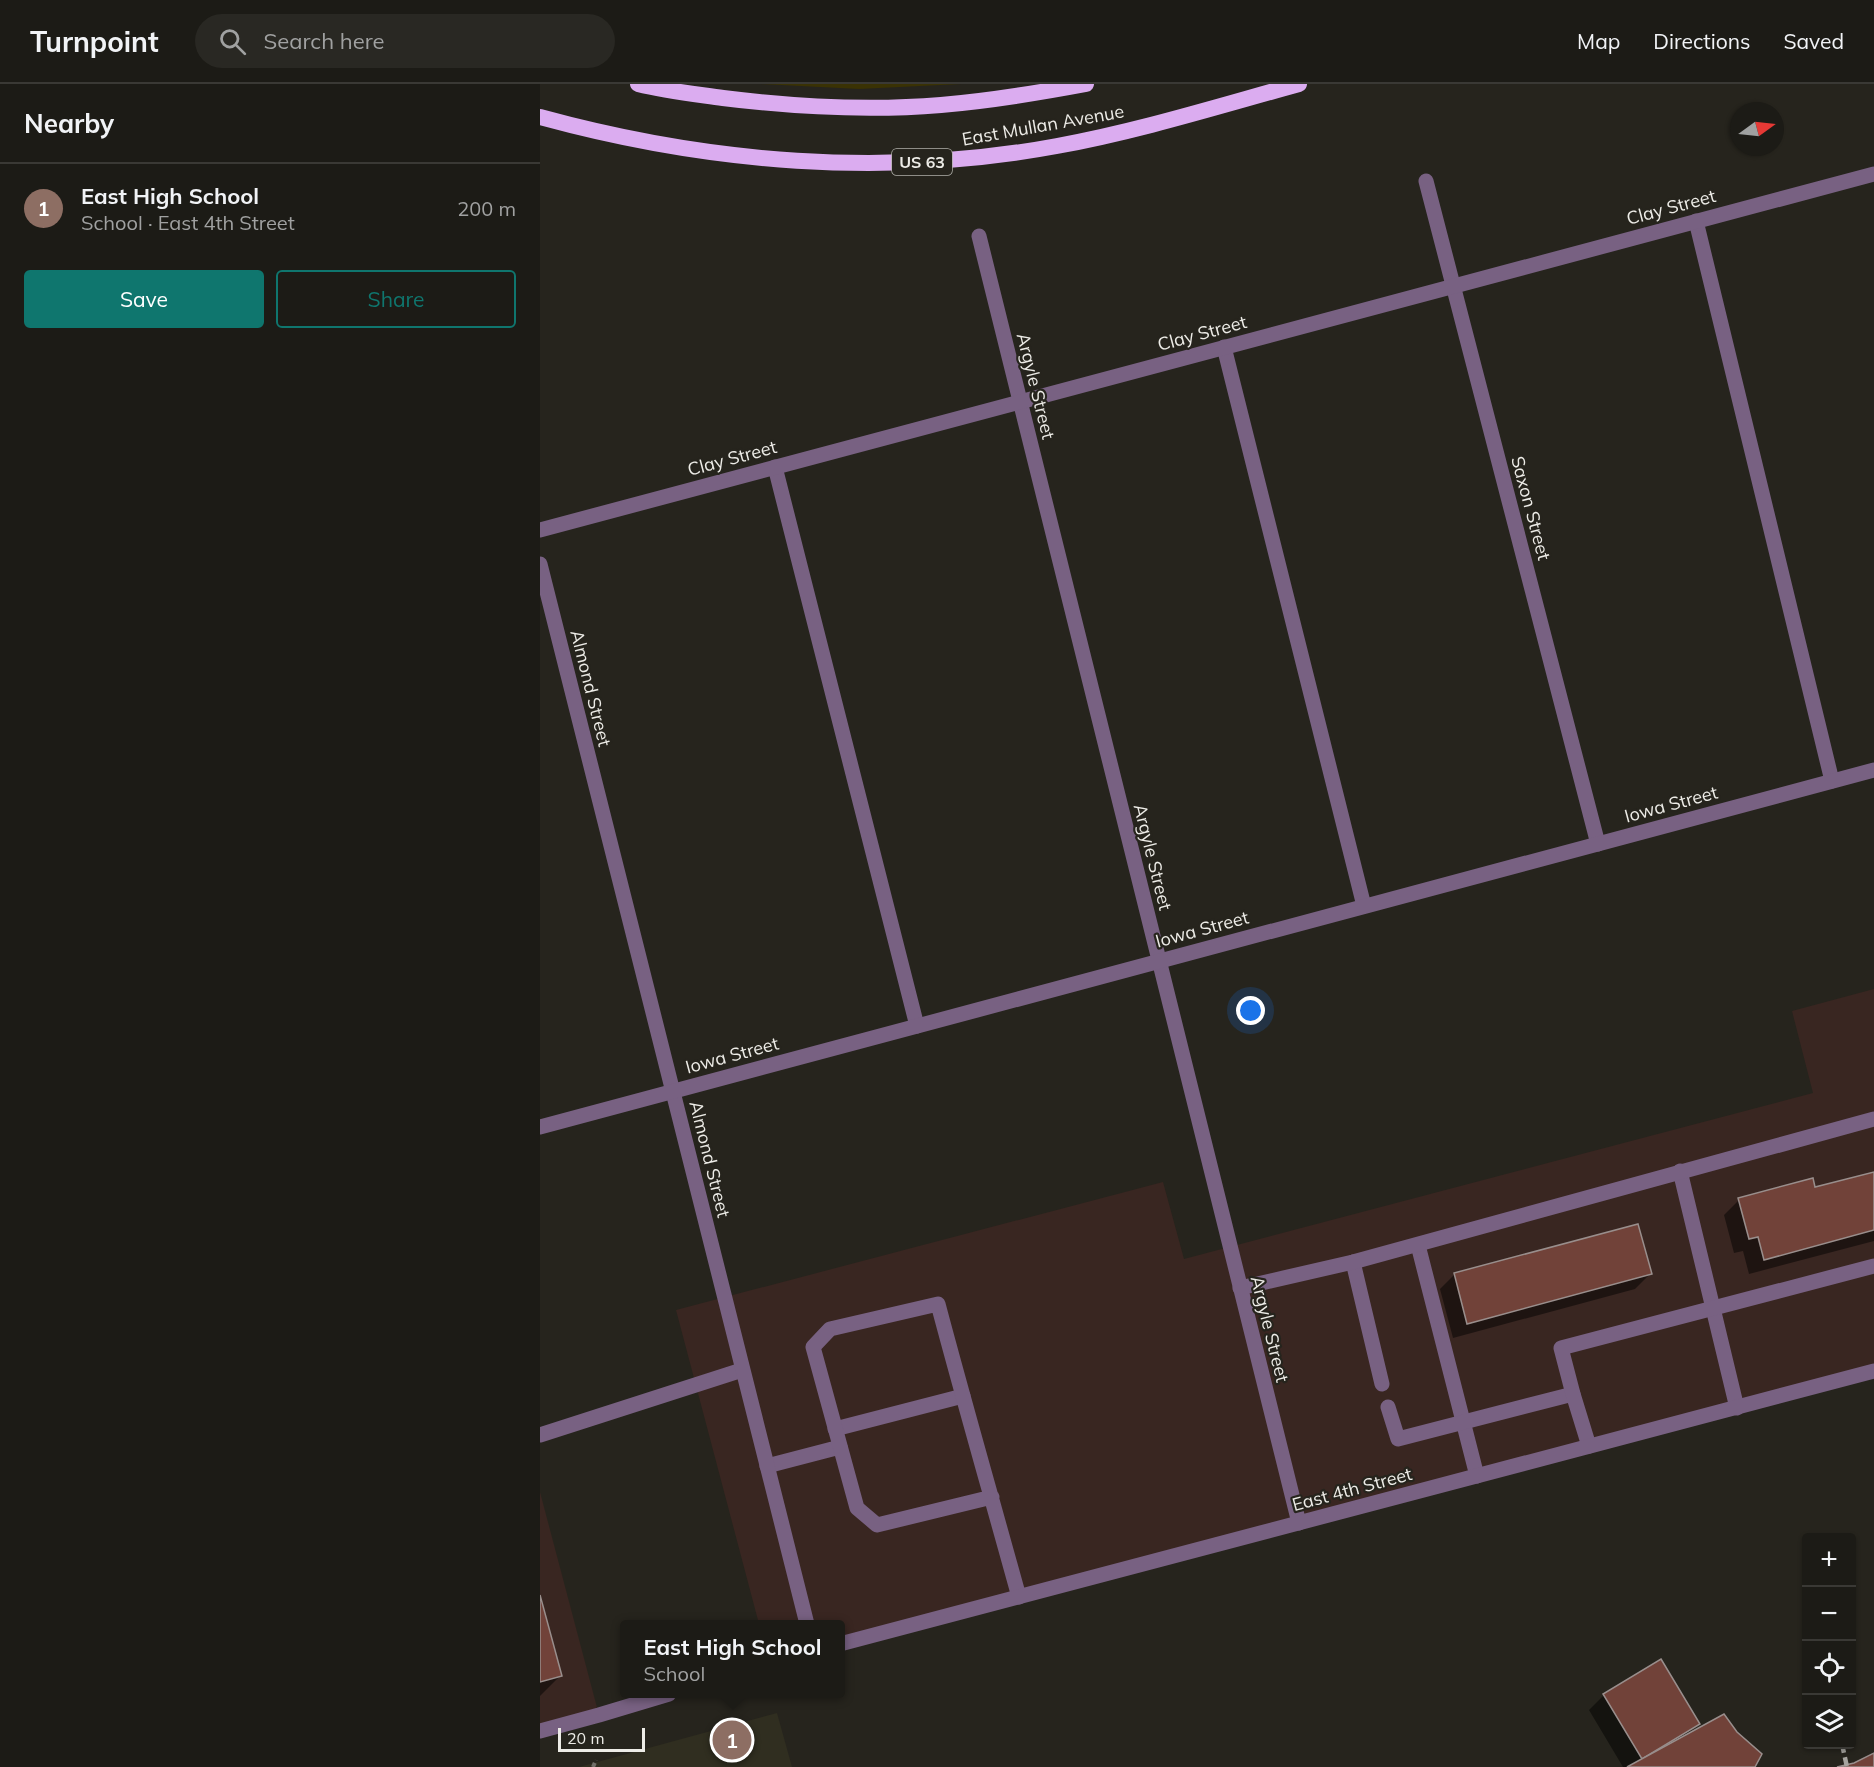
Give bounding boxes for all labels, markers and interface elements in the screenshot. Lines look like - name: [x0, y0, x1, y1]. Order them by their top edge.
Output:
- search box: [195, 14, 615, 68]
- text: Turnpoint: [30, 24, 159, 59]
- icon: search: [216, 25, 249, 58]
- text: Search here: [264, 27, 384, 55]
- text: Map: [1577, 28, 1620, 54]
- text: Directions: [1653, 28, 1750, 54]
- text: Saved: [1783, 28, 1844, 54]
- street label: East Mullan Avenue: [960, 99, 1126, 151]
- north arrow: [1730, 102, 1784, 156]
- text: Nearby: [24, 107, 114, 140]
- road number: US 63: [892, 149, 952, 175]
- text: East High School: [81, 182, 259, 210]
- street label: Clay Street: [1624, 184, 1718, 230]
- text: 1: [38, 196, 50, 221]
- text: 200 m: [457, 196, 516, 221]
- text: School · East 4th Street: [81, 210, 295, 235]
- button: Save: [24, 270, 264, 328]
- button: Share: [276, 270, 516, 328]
- street label: Clay Street: [1155, 310, 1249, 356]
- street label: Argyle Street: [1012, 331, 1060, 441]
- street label: Clay Street: [685, 435, 779, 481]
- street label: Saxon Street: [1506, 453, 1556, 563]
- street label: Almond Street: [565, 627, 617, 749]
- street label: Iowa Street: [1622, 781, 1720, 827]
- street label: Argyle Street: [1129, 802, 1177, 912]
- street label: Iowa Street: [1153, 906, 1251, 952]
- your location: [1236, 996, 1265, 1025]
- street label: Iowa Street: [683, 1032, 781, 1078]
- street label: Almond Street: [684, 1098, 736, 1220]
- street label: Argyle Street: [1246, 1274, 1294, 1384]
- street label: East 4th Street: [1290, 1462, 1414, 1516]
- map controls: [1802, 1533, 1856, 1749]
- button: +: [1802, 1533, 1856, 1587]
- button: −: [1802, 1587, 1856, 1641]
- popup: [620, 1620, 845, 1698]
- text: East High School: [644, 1633, 821, 1661]
- button: locate: [1802, 1641, 1856, 1695]
- text: School: [644, 1661, 705, 1686]
- button: layers: [1802, 1695, 1856, 1749]
- pin: 1: [712, 1718, 752, 1762]
- scale bar: [558, 1725, 645, 1752]
- text: 20 m: [567, 1728, 604, 1748]

